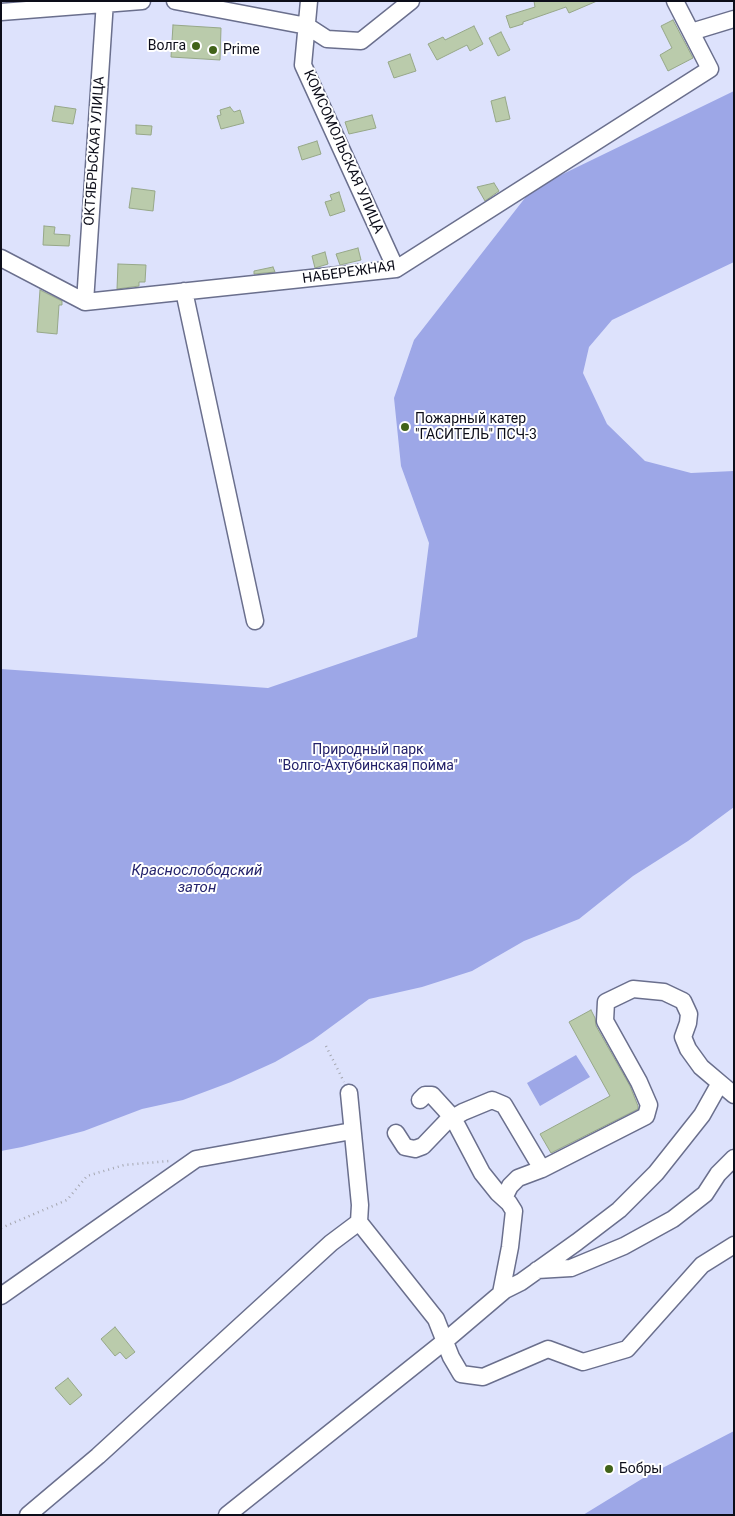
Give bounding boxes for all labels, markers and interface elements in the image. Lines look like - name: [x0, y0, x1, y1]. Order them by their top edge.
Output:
- place label: Волга: [148, 38, 186, 54]
- marker: Волга: [190, 40, 202, 52]
- place label: Prime: [223, 42, 260, 58]
- marker: Prime: [207, 44, 219, 56]
- street label: КОМСОМОЛЬСКАЯ УЛИЦА: [299, 68, 387, 236]
- street label: ОКТЯБРЬСКАЯ УЛИЦА: [81, 76, 109, 226]
- street label: НАБЕРЕЖНАЯ: [301, 258, 397, 288]
- place label: Пожарный катер "ГАСИТЕЛЬ" ПСЧ-3: [415, 411, 537, 444]
- marker: Пожарный катер "ГАСИТЕЛЬ" ПСЧ-3: [399, 421, 411, 433]
- park label: Природный парк "Волго-Ахтубинская пойма": [278, 742, 458, 774]
- water label: Краснослободский затон: [132, 862, 262, 897]
- place label: Бобры: [619, 1461, 662, 1477]
- marker: Бобры: [603, 1463, 615, 1475]

